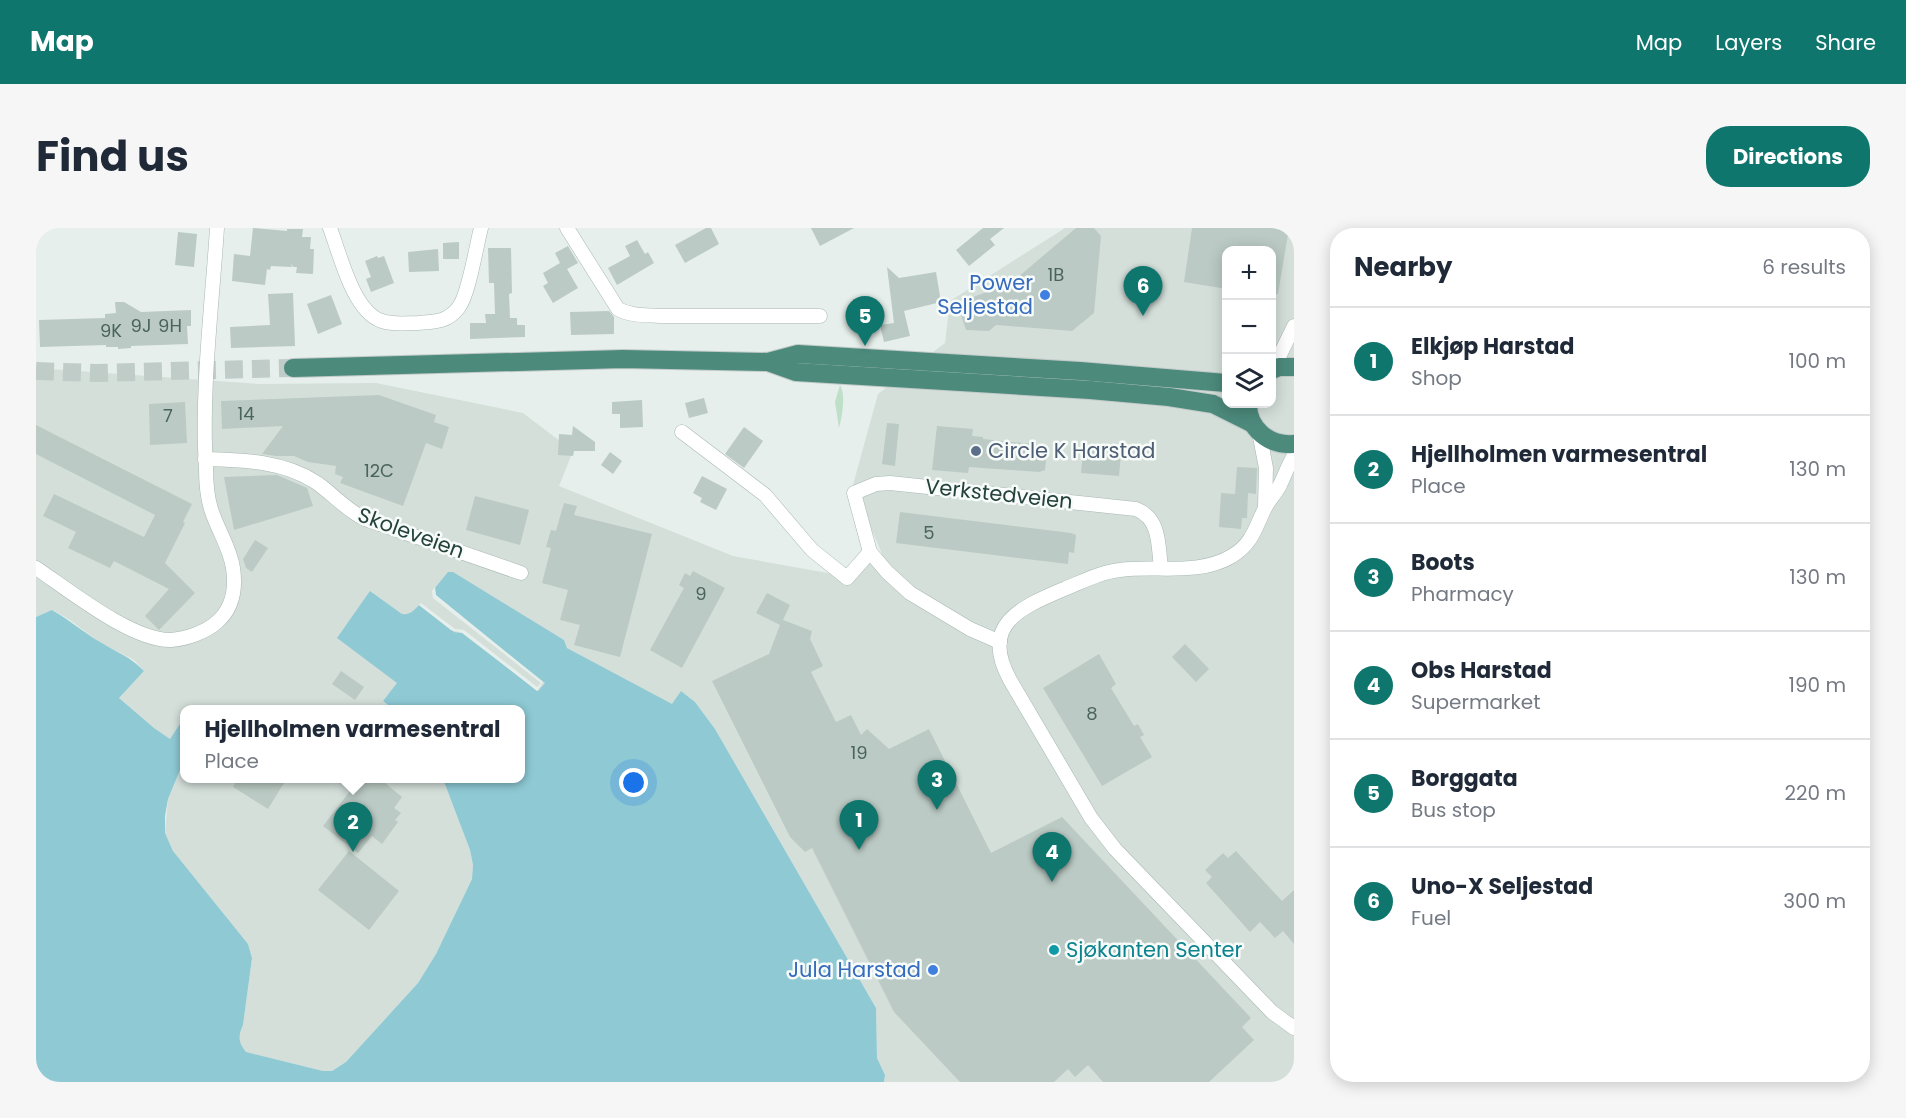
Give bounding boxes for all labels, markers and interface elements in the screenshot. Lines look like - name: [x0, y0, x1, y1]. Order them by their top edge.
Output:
- text: Map: [30, 22, 94, 61]
- text: Map: [1636, 28, 1682, 57]
- text: Layers: [1715, 28, 1782, 57]
- text: Share: [1815, 28, 1876, 57]
- button: Directions: [1706, 126, 1870, 187]
- text: Find us: [36, 127, 189, 186]
- map controls: [1222, 246, 1276, 408]
- button: +: [1222, 246, 1276, 300]
- text: Nearby: [1354, 249, 1452, 285]
- text: 6 results: [1762, 253, 1846, 281]
- house number: 1B: [1048, 262, 1064, 287]
- pin: 6: [1124, 266, 1162, 316]
- place label: Power Seljestad: [937, 268, 1033, 321]
- marker: Power Seljestad: [1038, 288, 1052, 302]
- pin: 5: [846, 296, 884, 346]
- button: −: [1222, 300, 1276, 354]
- house number: 9J: [131, 313, 151, 338]
- house number: 9H: [158, 313, 182, 338]
- house number: 9K: [100, 318, 122, 343]
- text: Elkjøp Harstad: [1411, 331, 1574, 362]
- text: 1: [1370, 347, 1377, 375]
- text: 100 m: [1789, 347, 1846, 375]
- button: layers: [1222, 354, 1276, 408]
- text: Shop: [1411, 364, 1462, 392]
- house number: 14: [237, 401, 255, 426]
- house number: 7: [163, 403, 173, 428]
- place label: Circle K Harstad: [988, 436, 1156, 465]
- text: Hjellholmen varmesentral: [1411, 439, 1707, 470]
- marker: Circle K Harstad: [969, 444, 983, 458]
- text: 2: [1368, 455, 1379, 483]
- text: 130 m: [1789, 455, 1846, 483]
- house number: 12C: [364, 458, 394, 483]
- street label: Verkstedveien: [924, 471, 1074, 516]
- text: Place: [1411, 472, 1466, 500]
- street label: Skoleveien: [354, 500, 468, 565]
- house number: 5: [923, 520, 935, 545]
- text: Boots: [1411, 547, 1475, 578]
- text: 3: [1367, 563, 1380, 591]
- text: 130 m: [1789, 563, 1846, 591]
- text: Pharmacy: [1411, 580, 1514, 608]
- house number: 9: [695, 581, 707, 606]
- text: Obs Harstad: [1411, 655, 1552, 686]
- text: 4: [1367, 671, 1380, 699]
- text: 190 m: [1789, 671, 1846, 699]
- text: Supermarket: [1411, 688, 1540, 716]
- house number: 8: [1086, 701, 1098, 726]
- popup: [180, 705, 525, 783]
- text: Hjellholmen varmesentral: [204, 714, 501, 745]
- house number: 19: [850, 740, 868, 765]
- text: Place: [204, 747, 259, 775]
- pin: 3: [918, 760, 956, 810]
- text: Borggata: [1411, 763, 1518, 794]
- your location: [619, 768, 648, 797]
- text: 5: [1367, 779, 1380, 807]
- text: 220 m: [1785, 779, 1846, 807]
- text: Bus stop: [1411, 796, 1496, 824]
- pin: 1: [840, 800, 878, 850]
- pin: 2: [334, 802, 372, 852]
- pin: 4: [1032, 832, 1072, 882]
- text: Uno-X Seljestad: [1411, 871, 1593, 902]
- text: 6: [1367, 887, 1380, 915]
- text: 300 m: [1783, 887, 1846, 915]
- text: Fuel: [1411, 904, 1451, 932]
- place label: Sjøkanten Senter: [1066, 935, 1243, 964]
- marker: Sjøkanten Senter: [1047, 943, 1061, 957]
- place label: Jula Harstad: [788, 955, 921, 984]
- marker: Jula Harstad: [926, 963, 940, 977]

